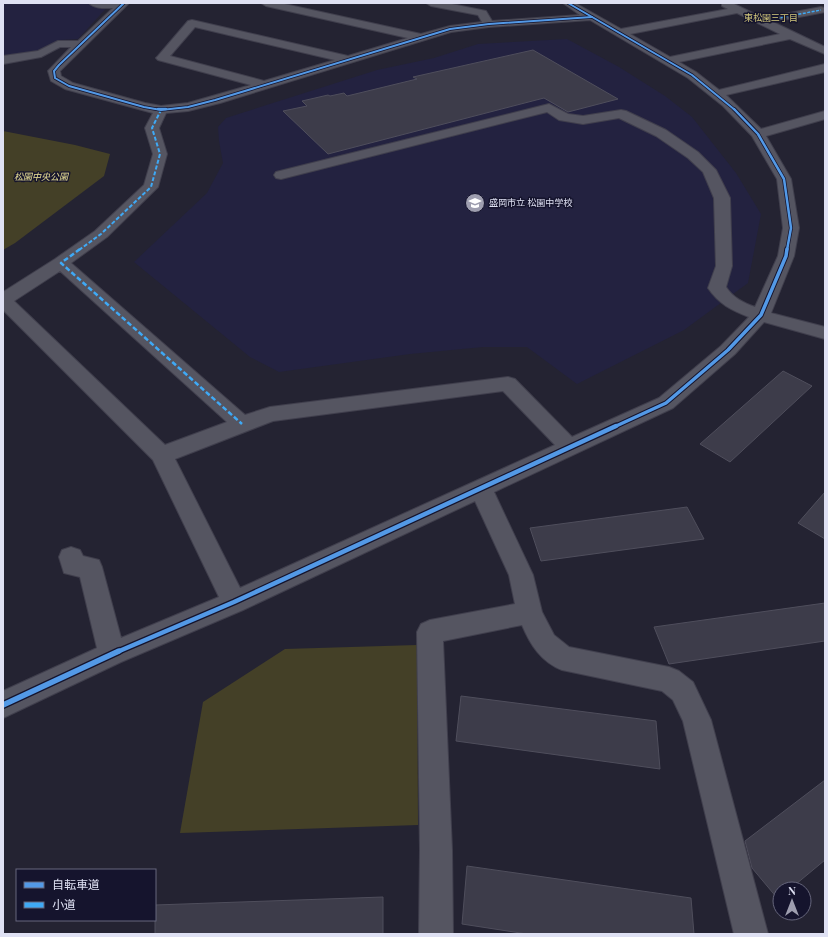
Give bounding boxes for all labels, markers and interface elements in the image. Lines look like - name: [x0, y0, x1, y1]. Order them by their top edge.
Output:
- district label: 東松園三丁目: [744, 11, 798, 23]
- park label: 松園中央公園: [14, 170, 70, 182]
- school or university icon: 盛岡市立 松園中学校: [464, 192, 486, 214]
- place label: 盛岡市立 松園中学校: [489, 196, 572, 208]
- legend: [16, 869, 156, 921]
- text: 自転車道: [52, 876, 100, 892]
- north arrow: [772, 881, 812, 921]
- text: N: [788, 883, 796, 898]
- text: 小道: [52, 896, 76, 912]

